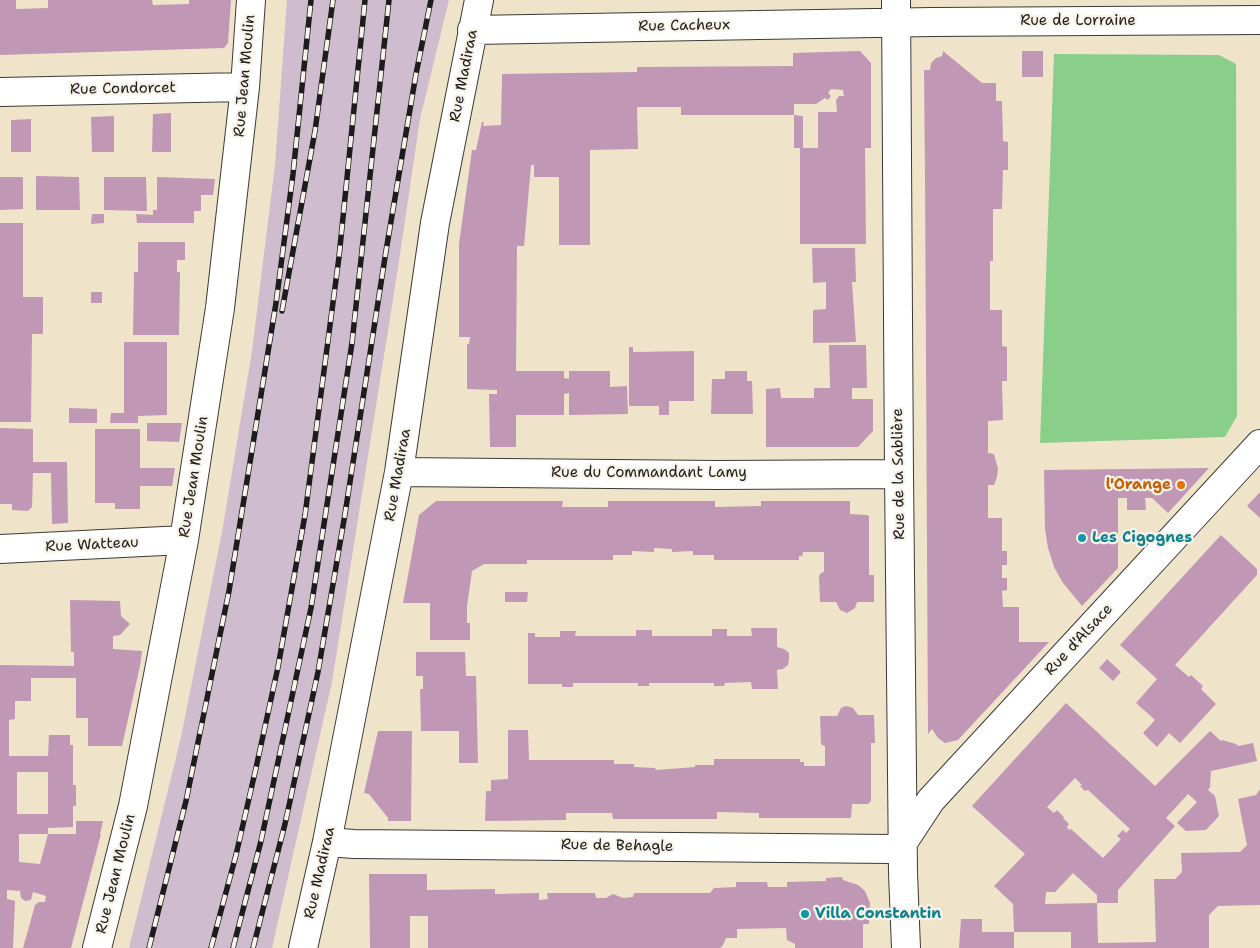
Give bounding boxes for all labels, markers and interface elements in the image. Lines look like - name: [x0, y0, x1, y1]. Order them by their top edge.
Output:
- street label: Rue de Lorraine: [1020, 12, 1136, 30]
- street label: Rue Jean Moulin: [231, 14, 259, 138]
- street label: Rue Cacheux: [638, 16, 730, 36]
- street label: Rue Madiraa: [446, 28, 482, 124]
- street label: Rue Condorcet: [70, 79, 176, 99]
- street label: Rue de la Sablière: [889, 408, 909, 540]
- street label: Rue Jean Moulin: [176, 415, 212, 539]
- street label: Rue Madiraa: [381, 427, 415, 523]
- street label: Rue du Commandant Lamy: [551, 464, 747, 482]
- place label: l'Orange: [1106, 476, 1171, 494]
- marker: l'Orange: [1175, 479, 1187, 491]
- place label: Les Cigognes: [1092, 529, 1192, 547]
- marker: Les Cigognes: [1076, 532, 1088, 544]
- street label: Rue Watteau: [45, 534, 139, 556]
- street label: Rue d'Alsace: [1041, 600, 1117, 680]
- street label: Rue Jean Moulin: [92, 812, 140, 936]
- street label: Rue Madiraa: [301, 825, 339, 921]
- street label: Rue de Behagle: [561, 836, 673, 856]
- place label: Villa Constantin: [815, 905, 941, 923]
- marker: Villa Constantin: [799, 908, 811, 920]

